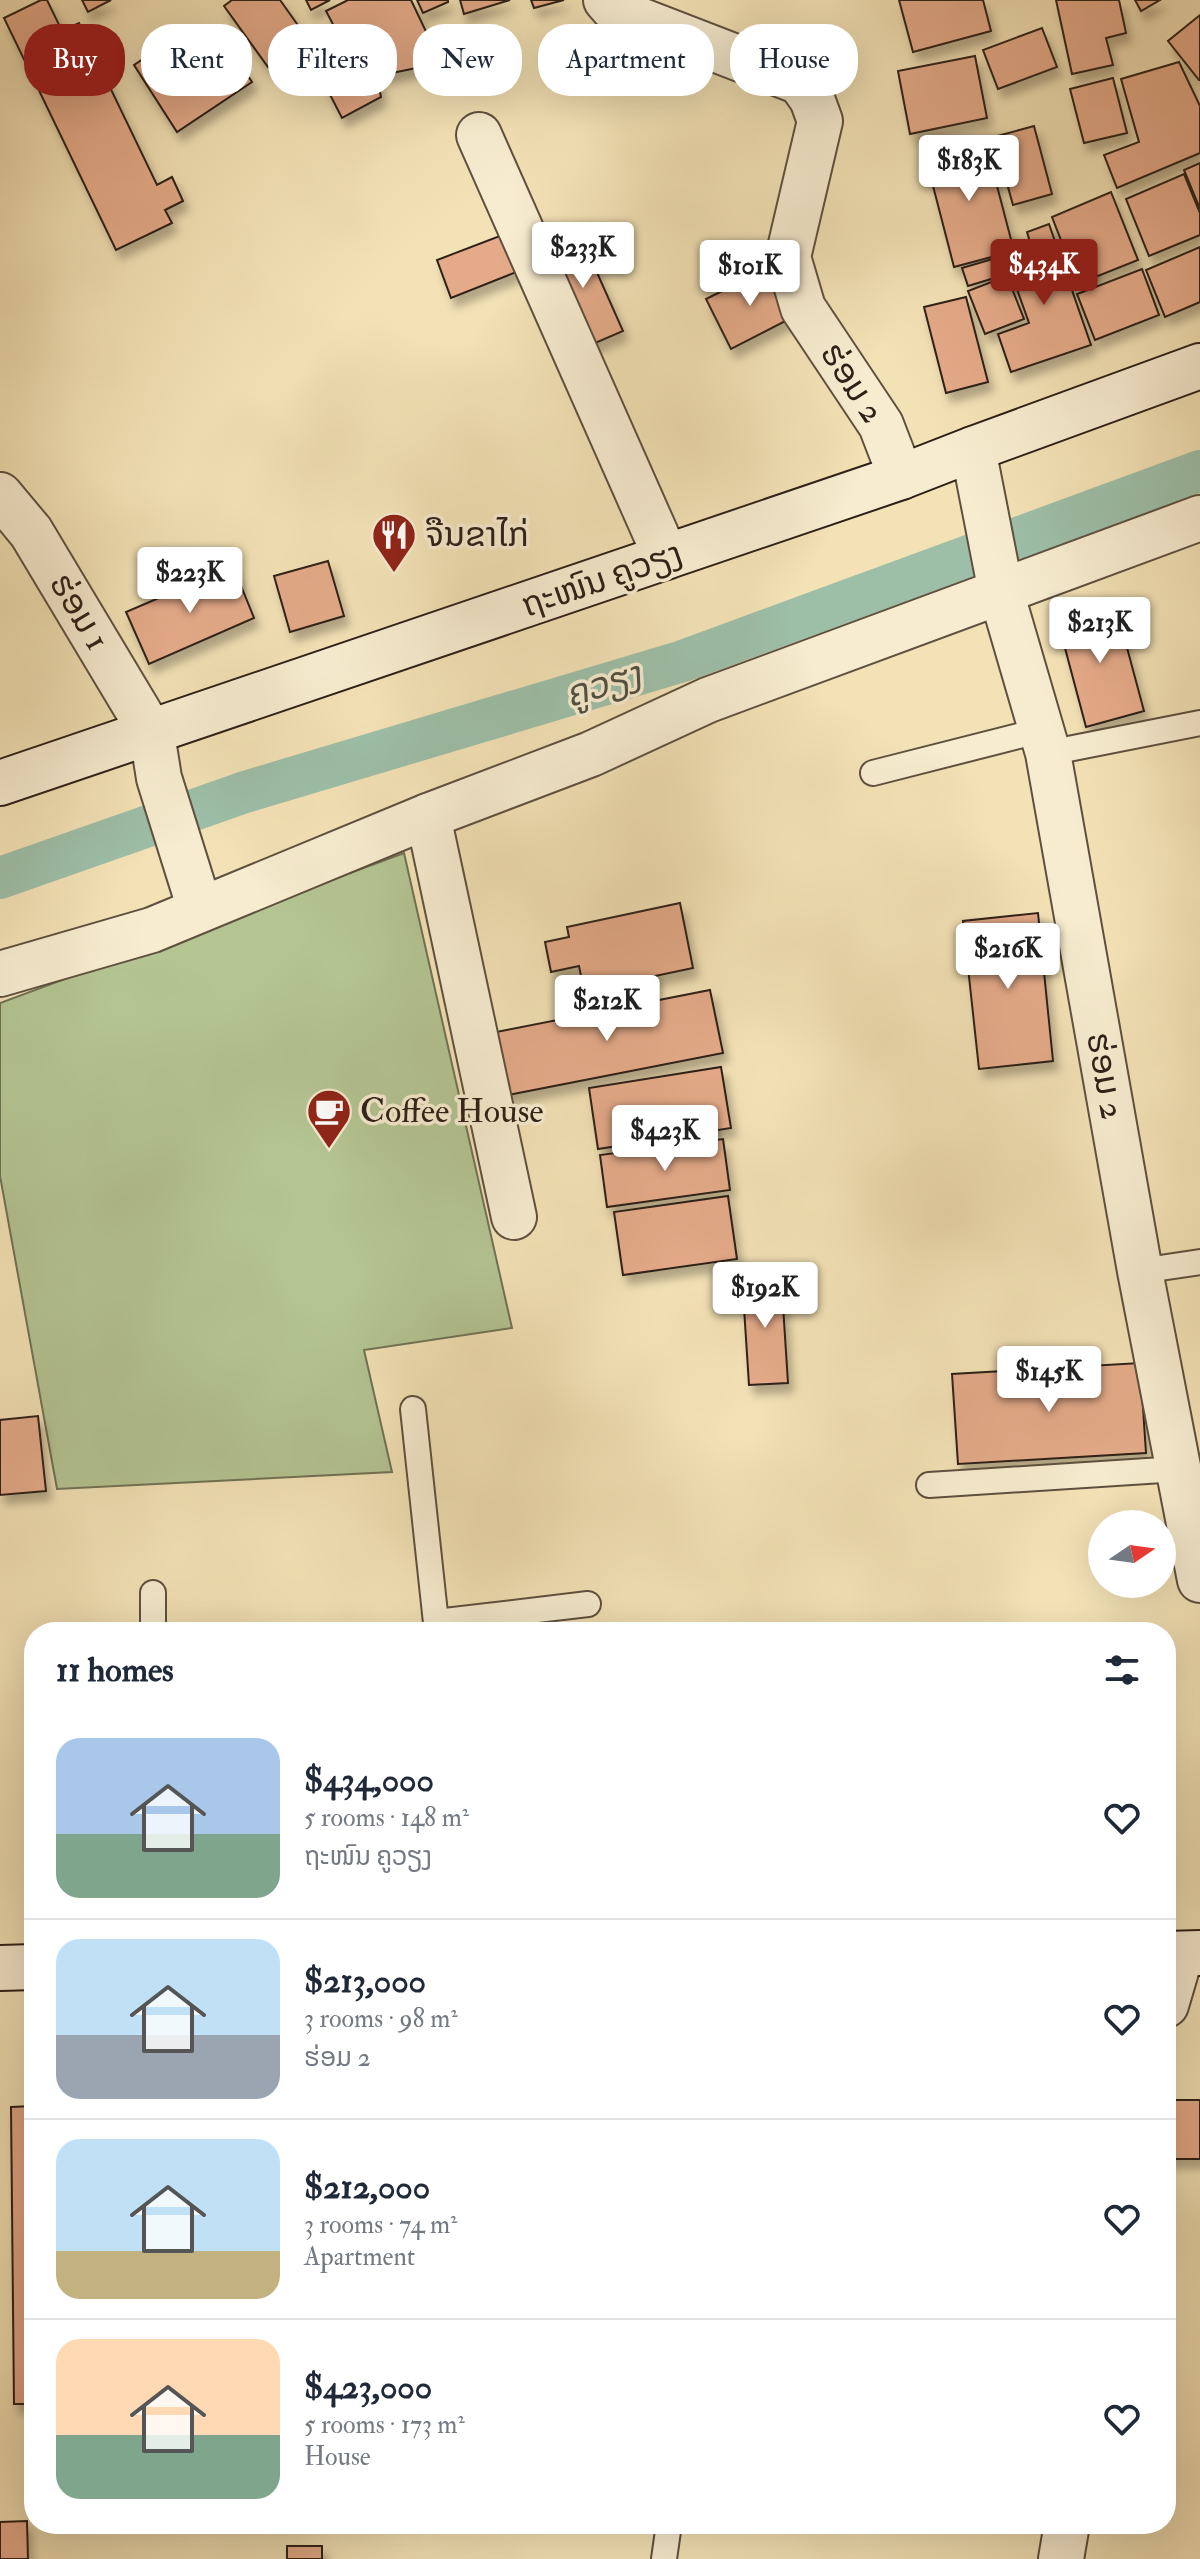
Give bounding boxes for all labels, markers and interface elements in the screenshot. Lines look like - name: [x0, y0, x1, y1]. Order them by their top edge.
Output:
- chip: Buy: [24, 24, 125, 96]
- chip: Rent: [141, 24, 252, 96]
- chip: Filters: [268, 24, 397, 96]
- chip: New: [413, 24, 522, 96]
- chip: Apartment: [538, 24, 714, 96]
- chip: House: [730, 24, 858, 96]
- pin: $183K: [913, 135, 1025, 203]
- text: $183K: [937, 145, 1001, 177]
- pin: $233K: [527, 222, 639, 290]
- text: $233K: [550, 232, 616, 264]
- pin: $434K: [988, 239, 1100, 307]
- pin: $101K: [694, 240, 806, 308]
- text: $434K: [1009, 249, 1079, 281]
- text: $101K: [718, 250, 782, 282]
- street label: ຮ່ອມ 2: [810, 335, 894, 431]
- restaurant icon: ຈືນຂາໄກ່: [370, 511, 418, 574]
- place label: ຈືນຂາໄກ່: [425, 514, 529, 557]
- street label: ຖະໜົນ ຄູວຽງ: [516, 532, 688, 628]
- pin: $223K: [134, 547, 246, 615]
- text: $223K: [155, 557, 225, 589]
- street label: ຮ່ອມ 1: [39, 566, 119, 658]
- pin: $213K: [1044, 597, 1156, 665]
- text: $213K: [1067, 607, 1133, 639]
- water label: ຄູວຽງ: [560, 652, 648, 718]
- pin: $216K: [952, 923, 1064, 991]
- text: $216K: [974, 933, 1042, 965]
- pin: $212K: [551, 975, 663, 1043]
- text: $212K: [573, 985, 641, 1017]
- street label: ຮ່ອມ 2: [1076, 1029, 1134, 1123]
- cafe icon: Coffee House: [305, 1087, 353, 1150]
- place label: Coffee House: [360, 1090, 544, 1133]
- pin: $423K: [609, 1105, 721, 1173]
- text: $423K: [630, 1115, 700, 1147]
- pin: $192K: [709, 1262, 821, 1330]
- text: $192K: [731, 1272, 799, 1304]
- pin: $145K: [993, 1346, 1105, 1414]
- text: $145K: [1015, 1356, 1083, 1388]
- north arrow: [1088, 1510, 1176, 1598]
- map controls: [1088, 1510, 1176, 1598]
- icon: filters: [1100, 1648, 1144, 1692]
- text: 11 homes: [56, 1649, 174, 1692]
- text: $434,000: [304, 1759, 434, 1802]
- icon: home: [120, 1770, 216, 1866]
- icon: heart: [1100, 1796, 1144, 1840]
- text: 5 rooms · 148 m²: [304, 1802, 469, 1834]
- text: ຖະໜົນ ຄູວຽງ: [304, 1841, 432, 1873]
- text: $213,000: [304, 1960, 426, 2003]
- icon: home: [120, 1971, 216, 2067]
- icon: heart: [1100, 1997, 1144, 2041]
- text: 3 rooms · 98 m²: [304, 2003, 458, 2035]
- text: ຮ່ອມ 2: [304, 2042, 371, 2074]
- text: $212,000: [304, 2166, 430, 2209]
- icon: home: [120, 2171, 216, 2267]
- icon: heart: [1100, 2197, 1144, 2241]
- text: 3 rooms · 74 m²: [304, 2209, 457, 2241]
- text: Apartment: [304, 2241, 415, 2273]
- text: $423,000: [304, 2366, 432, 2409]
- icon: home: [120, 2371, 216, 2467]
- icon: heart: [1100, 2397, 1144, 2441]
- text: 5 rooms · 173 m²: [304, 2409, 465, 2441]
- text: House: [304, 2441, 371, 2473]

